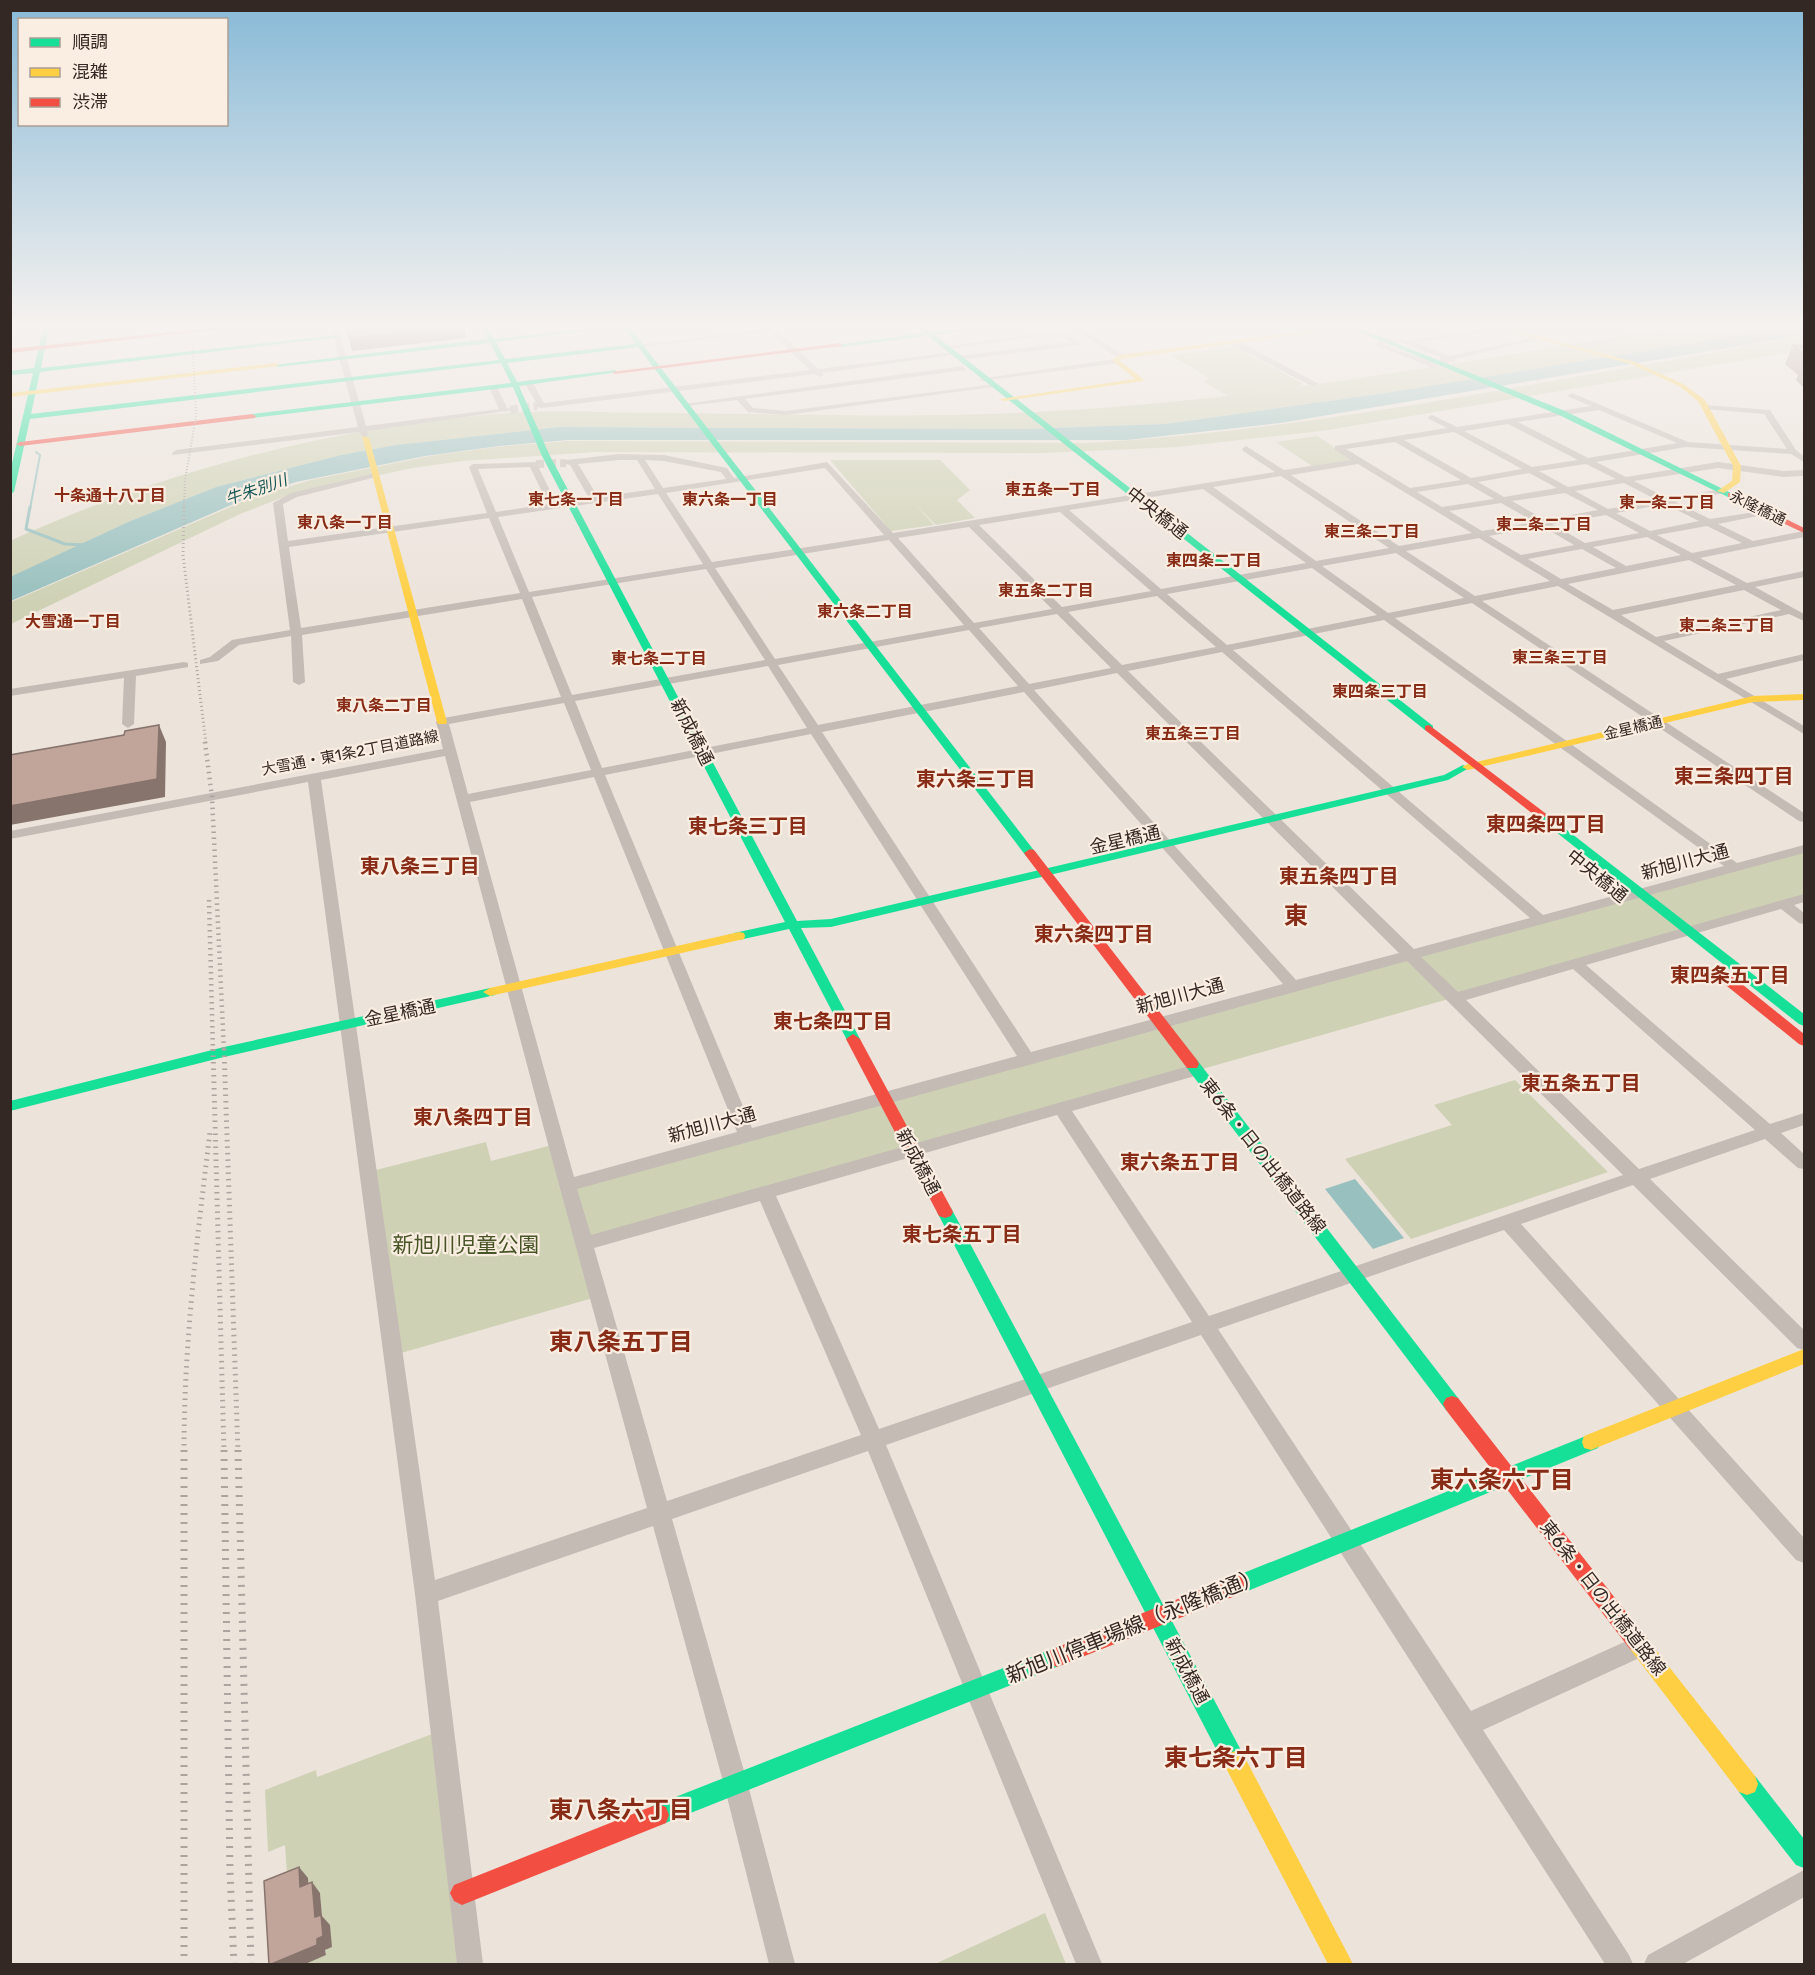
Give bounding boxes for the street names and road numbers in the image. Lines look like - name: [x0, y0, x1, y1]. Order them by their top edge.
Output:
- street label: 中央橋通: [1122, 482, 1192, 544]
- street label: 永隆橋通: [1727, 487, 1789, 529]
- street label: 新成橋通: [666, 695, 718, 769]
- street label: 金星橋通: [1602, 712, 1664, 744]
- street label: 大雪通・東1条2丁目道路線: [260, 727, 440, 779]
- street label: 金星橋通: [1087, 821, 1163, 859]
- street label: 新旭川大通: [1639, 840, 1731, 884]
- street label: 中央橋通: [1562, 845, 1632, 907]
- street label: 新旭川大通: [1134, 974, 1226, 1018]
- street label: 金星橋通: [362, 995, 438, 1031]
- street label: 東6条・日の出橋道路線: [1196, 1074, 1330, 1238]
- street label: 新旭川大通: [666, 1103, 758, 1147]
- street label: 新成橋通: [891, 1125, 945, 1199]
- street label: 東6条・日の出橋道路線: [1536, 1516, 1670, 1680]
- street label: 新旭川停車場線（永隆橋通）: [1003, 1563, 1265, 1688]
- street label: 新成橋通: [1160, 1634, 1214, 1708]

